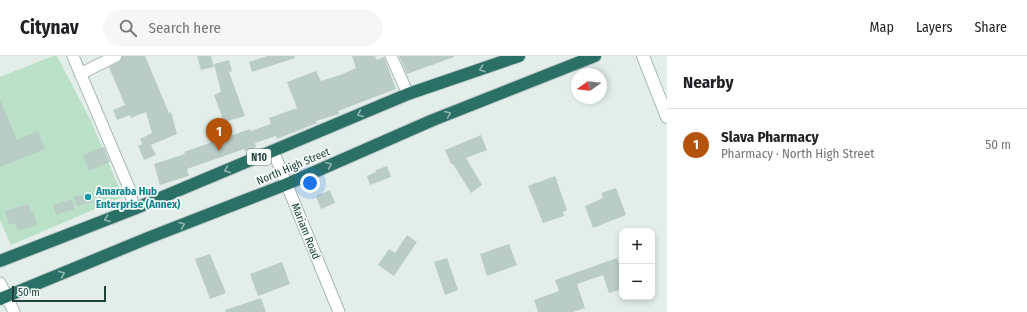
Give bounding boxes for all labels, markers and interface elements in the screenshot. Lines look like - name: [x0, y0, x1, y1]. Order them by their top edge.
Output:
- search box: [103, 10, 383, 46]
- text: Citynav: [20, 16, 79, 39]
- icon: search: [117, 17, 139, 39]
- text: Search here: [149, 19, 221, 37]
- text: Map: [870, 19, 894, 36]
- text: Layers: [916, 19, 952, 36]
- text: Share: [974, 19, 1007, 36]
- one-way arrow: [478, 64, 485, 72]
- north arrow: [571, 68, 607, 104]
- text: Nearby: [683, 72, 734, 93]
- one-way arrow: [357, 109, 365, 117]
- one-way arrow: [445, 111, 452, 119]
- pin: 1: [206, 118, 232, 151]
- text: Slava Pharmacy: [721, 128, 819, 146]
- text: 1: [693, 137, 699, 152]
- text: 50 m: [985, 137, 1011, 152]
- street label: North High Street: [255, 145, 332, 188]
- text: Pharmacy · North High Street: [721, 146, 874, 161]
- road number: N10: [247, 149, 271, 165]
- one-way arrow: [325, 162, 332, 170]
- one-way arrow: [224, 165, 231, 173]
- your location: [300, 173, 320, 193]
- place label: Amaraba Hub Enterprise (Annex): [95, 185, 181, 211]
- marker: Amaraba Hub Enterprise (Annex): [83, 192, 93, 202]
- street label: Mariam Road: [288, 201, 323, 261]
- one-way arrow: [104, 215, 111, 223]
- one-way arrow: [179, 221, 186, 229]
- map controls: [619, 228, 655, 300]
- button: +: [619, 228, 655, 264]
- button: −: [619, 264, 655, 300]
- one-way arrow: [58, 270, 65, 278]
- scale bar: [12, 284, 106, 303]
- text: 50 m: [18, 286, 40, 299]

